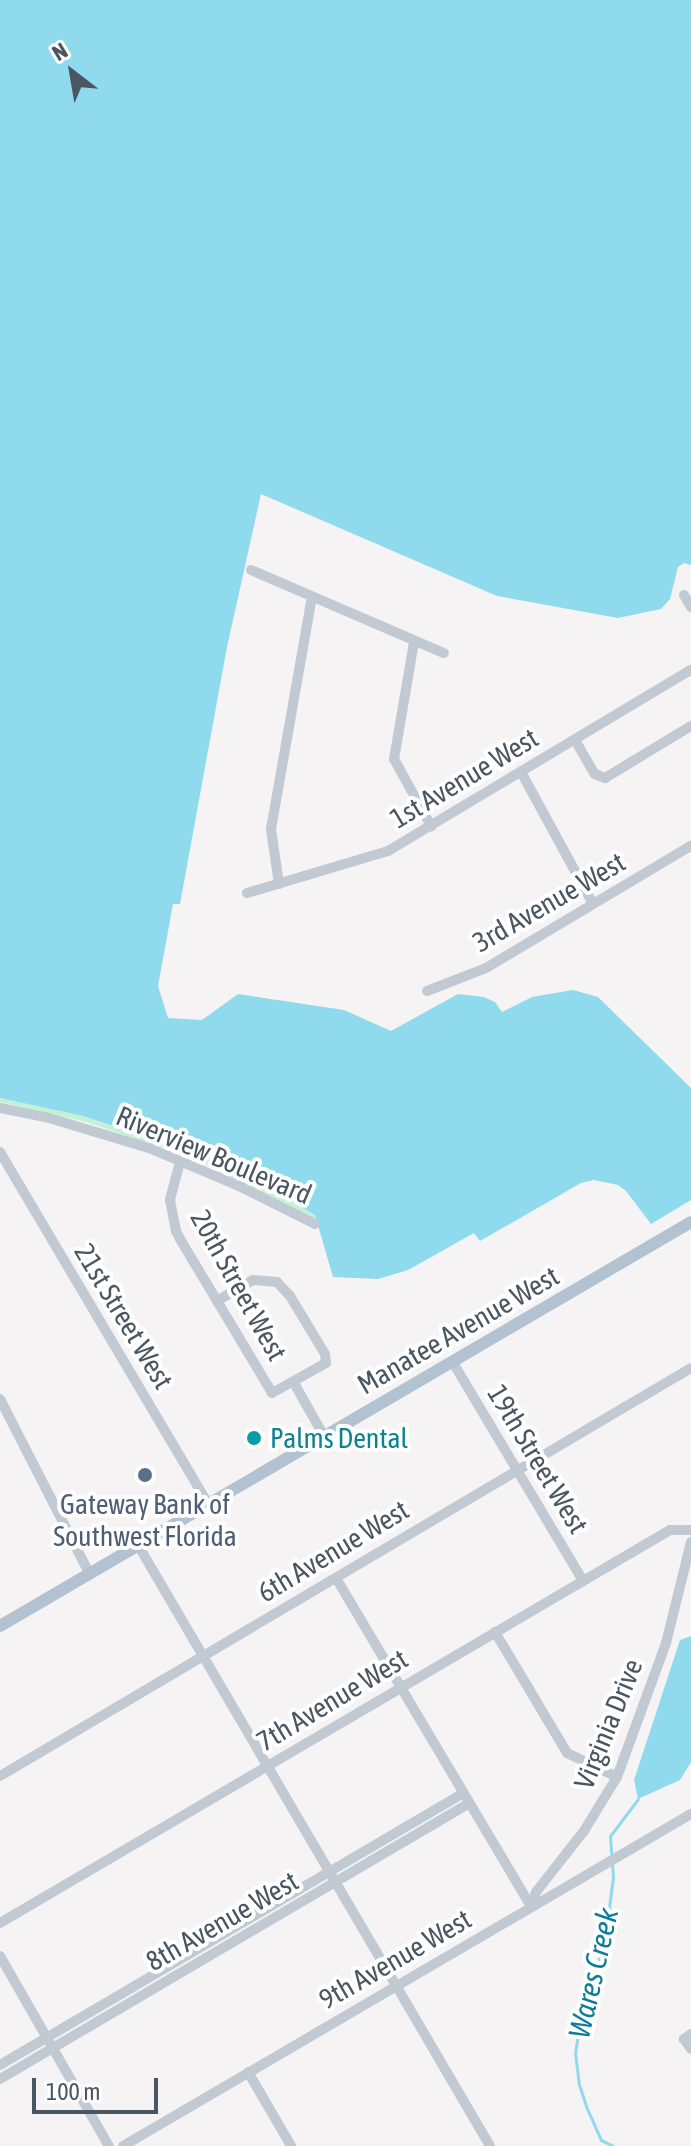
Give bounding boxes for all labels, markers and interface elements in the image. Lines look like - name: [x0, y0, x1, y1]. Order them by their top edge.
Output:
- north arrow: [32, 32, 112, 112]
- text: N: [47, 37, 72, 66]
- street label: 1st Avenue West: [384, 721, 544, 835]
- street label: 3rd Avenue West: [467, 845, 631, 959]
- street label: Riverview Boulevard: [111, 1099, 317, 1211]
- street label: 20th Street West: [184, 1204, 294, 1366]
- street label: 21st Street West: [67, 1237, 181, 1395]
- street label: Manatee Avenue West: [351, 1259, 565, 1401]
- street label: 19th Street West: [481, 1379, 595, 1539]
- place label: Palms Dental: [270, 1421, 408, 1455]
- marker: Palms Dental: [245, 1429, 263, 1447]
- marker: Gateway Bank of Southwest Florida: [136, 1466, 154, 1484]
- place label: Gateway Bank of Southwest Florida: [53, 1487, 237, 1553]
- street label: 6th Avenue West: [251, 1493, 415, 1609]
- street label: 7th Avenue West: [250, 1642, 414, 1758]
- street label: Virginia Drive: [567, 1654, 649, 1794]
- street label: 8th Avenue West: [140, 1864, 304, 1978]
- street label: 9th Avenue West: [313, 1902, 477, 2016]
- water label: Wares Creek: [561, 1904, 625, 2042]
- scale bar: [36, 2062, 162, 2112]
- text: 100 m: [46, 2078, 100, 2105]

